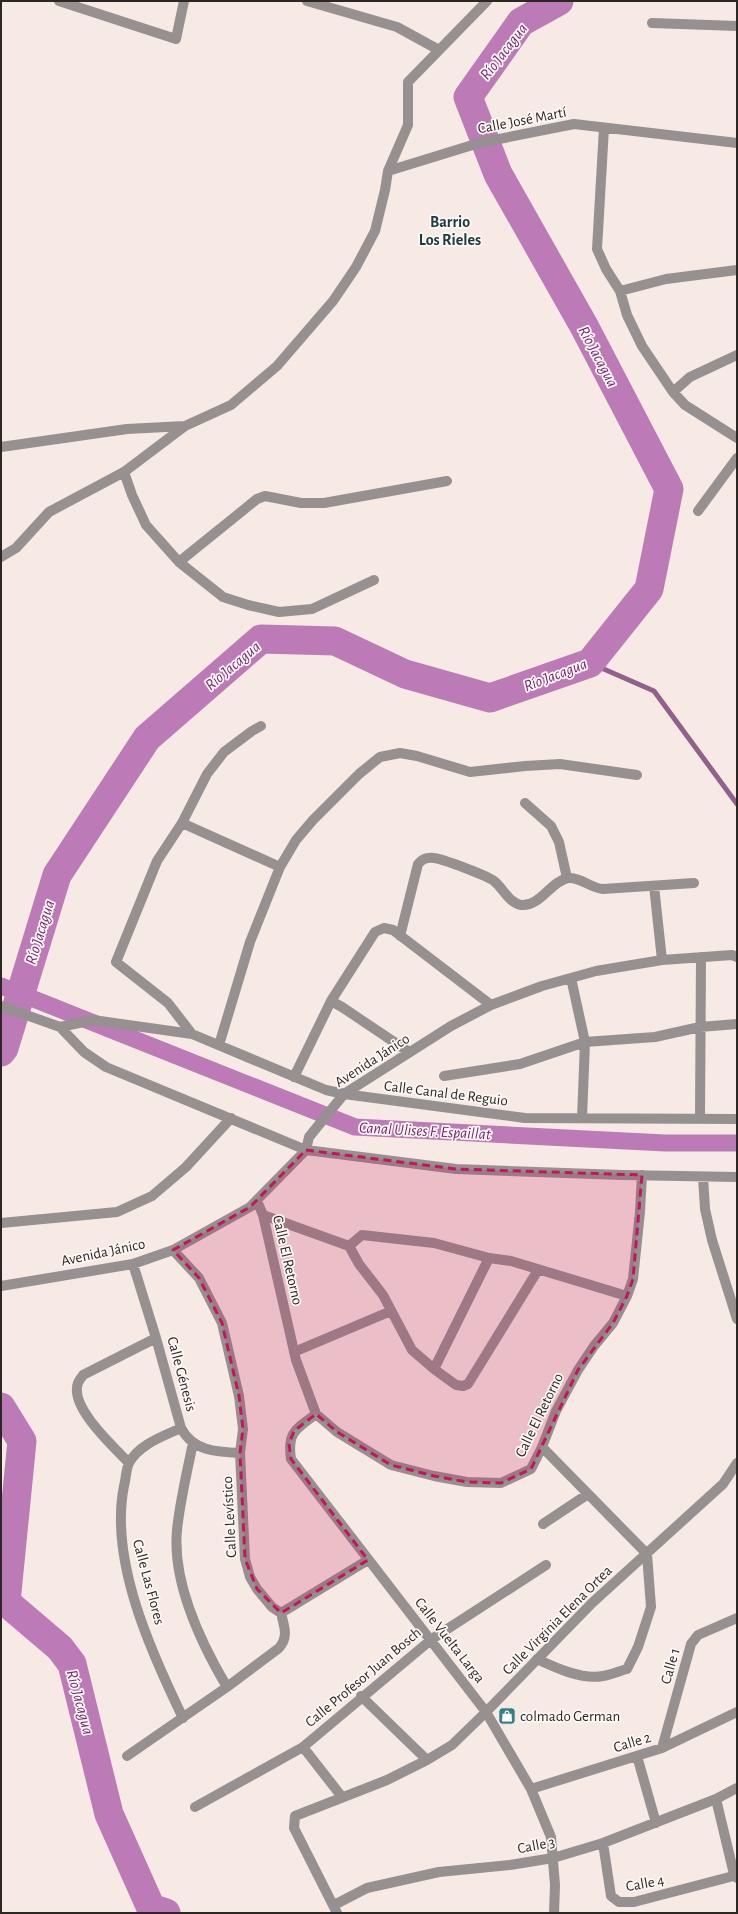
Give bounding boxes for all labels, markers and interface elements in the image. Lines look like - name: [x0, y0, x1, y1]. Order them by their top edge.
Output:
- water label: Río Jacagua: [477, 21, 531, 83]
- street label: Calle José Martí: [477, 104, 568, 136]
- district label: Barrio Los Rieles: [419, 214, 481, 248]
- water label: Río Jacagua: [575, 323, 621, 390]
- water label: Río Jacagua: [202, 638, 263, 693]
- water label: Río Jacagua: [522, 656, 589, 694]
- water label: Río Jacagua: [23, 898, 57, 966]
- street label: Avenida Jánico: [332, 1031, 412, 1090]
- street label: Calle Canal de Reguio: [383, 1078, 509, 1109]
- water label: Canal Ulises F. Espaillat: [358, 1120, 492, 1143]
- street label: Calle El Retorno: [270, 1214, 305, 1306]
- street label: Avenida Jánico: [60, 1236, 147, 1269]
- street label: Calle Génesis: [164, 1335, 199, 1413]
- street label: Calle El Retorno: [513, 1371, 566, 1460]
- street label: Calle Levístico: [220, 1476, 239, 1558]
- street label: Calle Las Flores: [130, 1538, 167, 1626]
- street label: Calle Virginia Elena Ortea: [500, 1563, 615, 1678]
- street label: Calle Vuelta Larga: [412, 1595, 487, 1686]
- street label: Calle Profesor Juan Bosch: [303, 1625, 424, 1730]
- street label: Calle 1: [658, 1646, 683, 1686]
- water label: Río Jacagua: [64, 1668, 96, 1736]
- shop icon: colmado German: [497, 1706, 517, 1726]
- place label: colmado German: [520, 1709, 620, 1724]
- street label: Calle 2: [612, 1730, 653, 1755]
- street label: Calle 3: [516, 1835, 556, 1856]
- street label: Calle 4: [625, 1873, 665, 1894]

